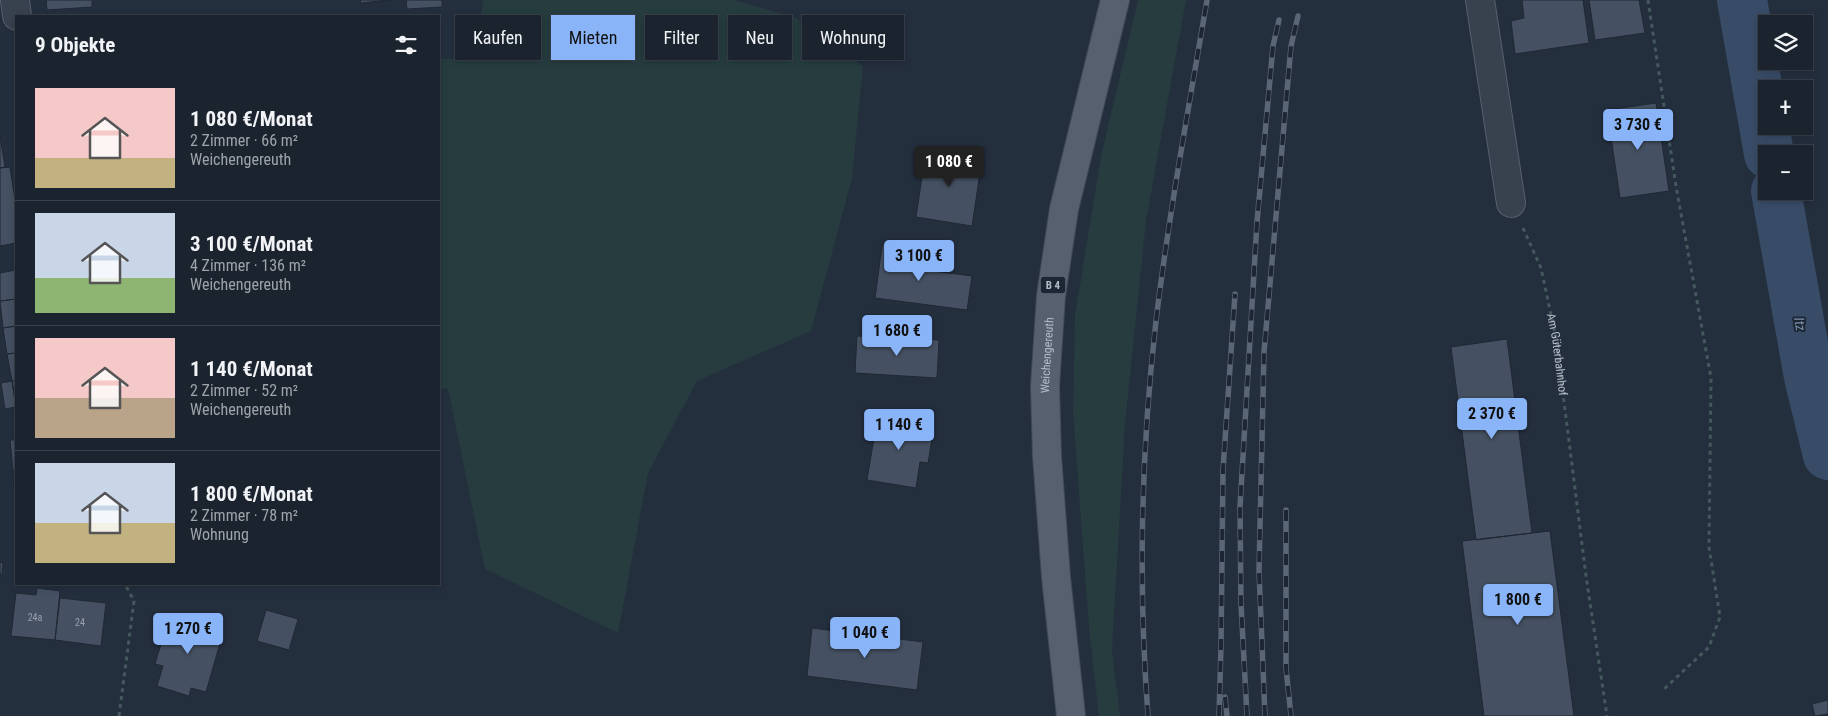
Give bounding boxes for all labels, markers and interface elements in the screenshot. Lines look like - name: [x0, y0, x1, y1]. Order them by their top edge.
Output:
- chip: Kaufen: [455, 15, 541, 60]
- chip: Mieten: [551, 15, 635, 60]
- chip: Filter: [645, 15, 718, 60]
- chip: Neu: [728, 15, 792, 60]
- chip: Wohnung: [802, 15, 904, 60]
- map controls: [1758, 15, 1813, 200]
- button: layers: [1758, 15, 1813, 70]
- icon: filters: [392, 31, 420, 59]
- text: 9 Objekte: [35, 33, 115, 57]
- button: +: [1758, 80, 1813, 135]
- text: 1 080 €/Monat: [190, 107, 313, 131]
- icon: home: [75, 108, 135, 168]
- pin: 3 730 €: [1592, 108, 1684, 151]
- text: 3 730 €: [1614, 115, 1662, 134]
- text: 2 Zimmer · 66 m²: [190, 131, 298, 150]
- button: −: [1758, 145, 1813, 200]
- pin: 1 080 €: [903, 146, 995, 188]
- text: Weichengereuth: [190, 150, 291, 169]
- text: 1 080 €: [925, 152, 973, 171]
- text: 3 100 €/Monat: [190, 232, 313, 256]
- icon: home: [75, 233, 135, 293]
- pin: 3 100 €: [873, 240, 965, 282]
- text: 3 100 €: [895, 246, 943, 265]
- text: 4 Zimmer · 136 m²: [190, 256, 306, 275]
- text: Weichengereuth: [190, 275, 291, 294]
- road number: B 4: [1040, 276, 1066, 294]
- street label: Am Güterbahnhof: [1544, 312, 1570, 397]
- pin: 1 680 €: [851, 314, 943, 357]
- water label: Itz: [1791, 316, 1809, 332]
- street label: Weichengereuth: [1038, 317, 1057, 393]
- text: 1 680 €: [873, 321, 921, 340]
- text: 1 140 €/Monat: [190, 357, 313, 381]
- icon: home: [75, 358, 135, 418]
- text: 2 Zimmer · 52 m²: [190, 381, 298, 400]
- pin: 2 370 €: [1446, 398, 1538, 440]
- text: Weichengereuth: [190, 400, 291, 419]
- text: 2 370 €: [1468, 404, 1516, 423]
- pin: 1 140 €: [853, 408, 945, 451]
- text: 1 140 €: [875, 415, 923, 434]
- text: 1 800 €/Monat: [190, 482, 313, 506]
- icon: home: [75, 483, 135, 543]
- text: 2 Zimmer · 78 m²: [190, 506, 298, 525]
- text: Wohnung: [190, 525, 249, 544]
- pin: 1 800 €: [1472, 584, 1564, 626]
- text: 1 800 €: [1494, 590, 1542, 609]
- house number: 24a: [28, 612, 43, 623]
- pin: 1 270 €: [142, 612, 234, 655]
- pin: 1 040 €: [819, 616, 911, 659]
- house number: 24: [75, 617, 85, 628]
- text: 1 270 €: [164, 619, 212, 638]
- text: 1 040 €: [841, 623, 889, 642]

